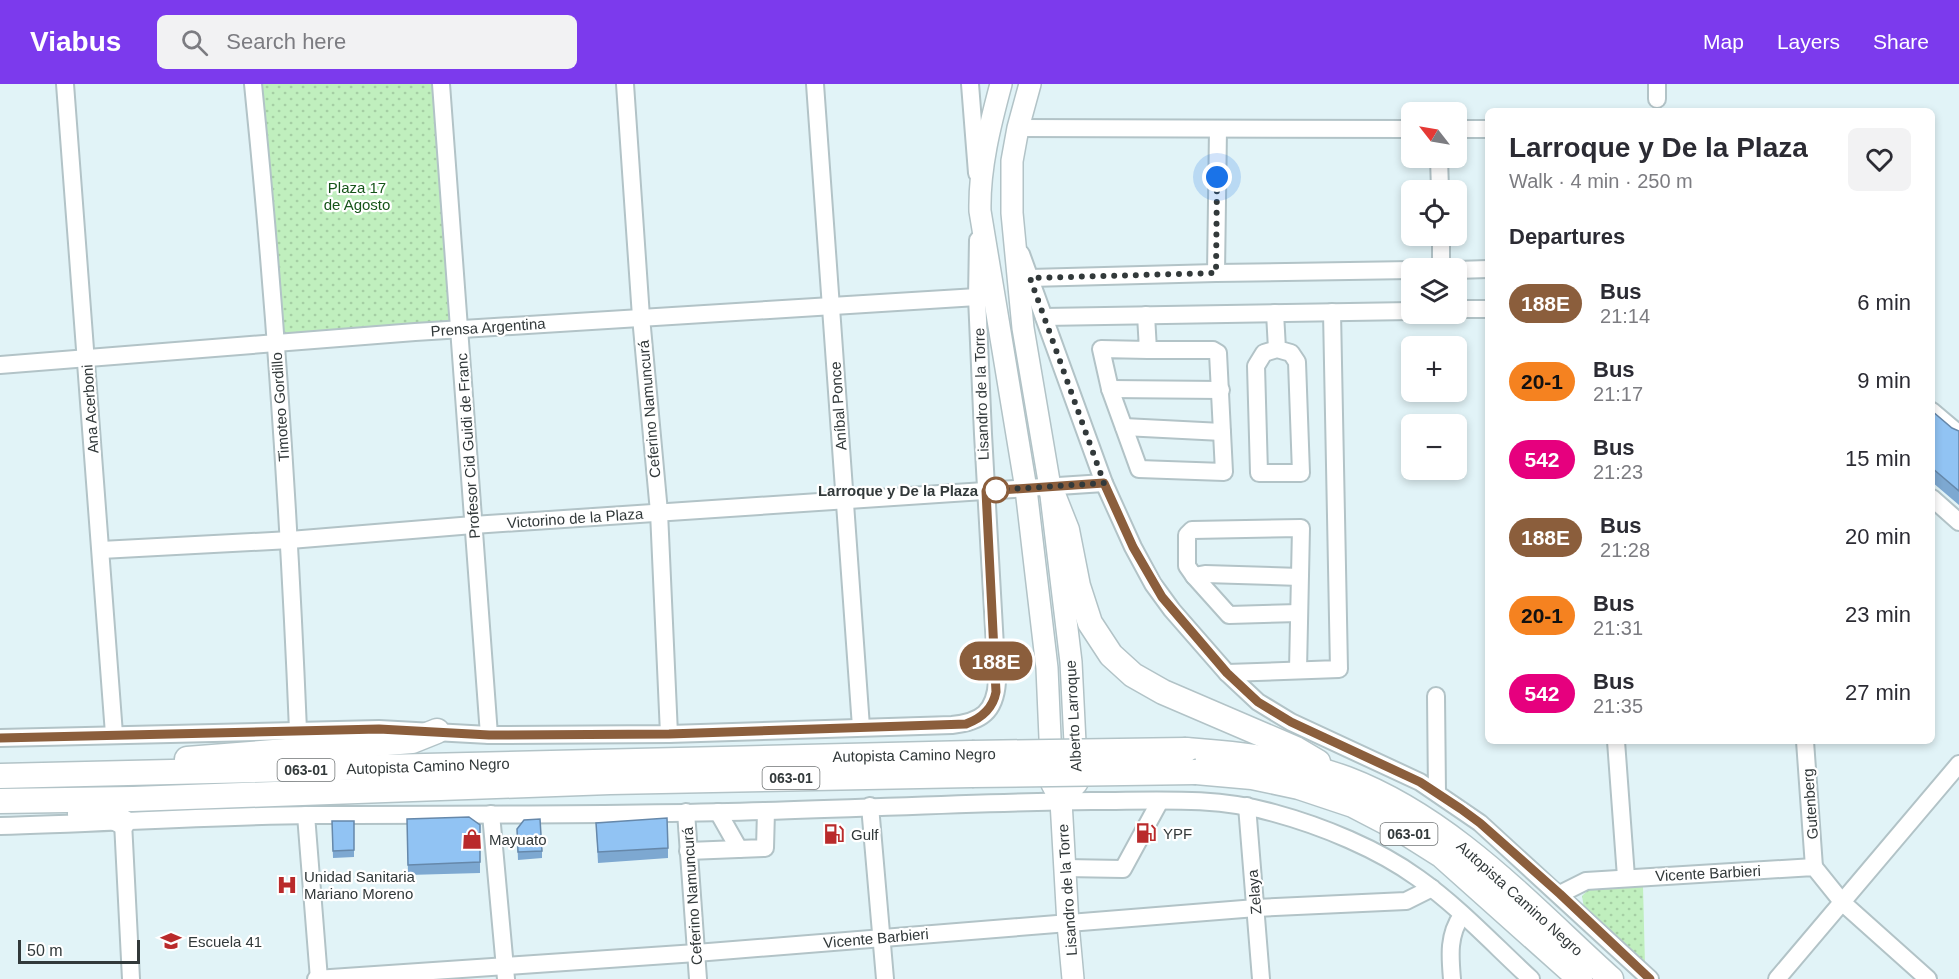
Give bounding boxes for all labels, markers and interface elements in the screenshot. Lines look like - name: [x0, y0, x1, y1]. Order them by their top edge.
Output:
- search box: [157, 15, 577, 69]
- text: Viabus: [30, 26, 121, 57]
- icon: search: [178, 26, 211, 59]
- text: Search here: [226, 29, 346, 54]
- text: Map: [1703, 30, 1744, 53]
- text: Layers: [1777, 30, 1840, 53]
- text: Share: [1873, 30, 1929, 53]
- north arrow: [1401, 102, 1467, 168]
- map controls: [1401, 102, 1467, 480]
- button: heart: [1848, 128, 1911, 191]
- text: Larroque y De la Plaza: [1509, 132, 1808, 163]
- your location: [1202, 162, 1232, 192]
- text: Walk · 4 min · 250 m: [1509, 170, 1693, 192]
- park label: Plaza 17 de Agosto: [324, 179, 390, 213]
- button: locate: [1401, 180, 1467, 246]
- text: Departures: [1509, 224, 1625, 249]
- button: layers: [1401, 258, 1467, 324]
- text: Bus: [1600, 279, 1642, 304]
- text: 6 min: [1857, 290, 1911, 315]
- text: 188E: [1521, 292, 1570, 315]
- text: 21:14: [1600, 305, 1650, 327]
- street label: Prensa Argentina: [430, 314, 547, 339]
- street label: Lisandro de la Torre: [970, 328, 992, 460]
- button: +: [1401, 336, 1467, 402]
- street label: Ceferino Namuncurá: [634, 339, 663, 479]
- street label: Timoteo Gordillo: [268, 352, 292, 462]
- street label: Profesor Cid Guidi de Franc: [453, 352, 483, 539]
- text: Bus: [1593, 357, 1635, 382]
- street label: Aníbal Ponce: [826, 361, 850, 451]
- street label: Ana Acerboni: [78, 364, 102, 454]
- text: 9 min: [1857, 368, 1911, 393]
- text: 20-1: [1521, 370, 1563, 393]
- text: 21:17: [1593, 383, 1643, 405]
- button: −: [1401, 414, 1467, 480]
- text: Bus: [1593, 435, 1635, 460]
- text: 15 min: [1845, 446, 1911, 471]
- text: 542: [1524, 448, 1560, 471]
- text: 21:23: [1593, 461, 1643, 483]
- marker: Larroque y De la Plaza: [983, 477, 1009, 503]
- place label: Larroque y De la Plaza: [818, 482, 979, 499]
- street label: Victorino de la Plaza: [506, 505, 644, 531]
- text: Bus: [1600, 513, 1642, 538]
- text: 20 min: [1845, 524, 1911, 549]
- text: 188E: [1521, 526, 1570, 549]
- text: 21:28: [1600, 539, 1650, 561]
- text: Bus: [1593, 591, 1635, 616]
- text: 23 min: [1845, 602, 1911, 627]
- text: 20-1: [1521, 604, 1563, 627]
- text: 21:31: [1593, 617, 1643, 639]
- line badge: 188E: [954, 642, 1038, 680]
- text: 188E: [971, 650, 1021, 673]
- street label: Alberto Larroque: [1062, 660, 1084, 772]
- text: Bus: [1593, 669, 1635, 694]
- text: 27 min: [1845, 680, 1911, 705]
- text: 542: [1524, 682, 1560, 705]
- text: 21:35: [1593, 695, 1643, 717]
- street label: Autopista Camino Negro: [832, 745, 996, 765]
- street label: Autopista Camino Negro: [346, 755, 510, 777]
- road number: 063-01: [278, 759, 334, 781]
- road number: 063-01: [762, 767, 820, 789]
- street label: Gutenberg: [1799, 768, 1821, 840]
- fuel station icon: YPF: [1134, 821, 1158, 845]
- fuel station icon: Gulf: [822, 822, 846, 846]
- street label: Lisandro de la Torre: [1054, 823, 1080, 957]
- road number: 063-01: [1380, 823, 1438, 845]
- place label: YPF: [1163, 825, 1192, 842]
- street label: Ceferino Namuncurá: [679, 826, 705, 966]
- place label: Gulf: [851, 826, 879, 843]
- shop icon: Mayuato: [460, 827, 484, 851]
- place label: Mayuato: [489, 831, 547, 848]
- street label: Autopista Camino Negro: [1454, 837, 1586, 959]
- street label: Vicente Barbieri: [1655, 862, 1761, 884]
- place label: Unidad Sanitaria Mariano Moreno: [304, 868, 416, 902]
- street label: Zelaya: [1244, 868, 1264, 915]
- hospital icon: Unidad Sanitaria Mariano Moreno: [275, 873, 299, 897]
- street label: Vicente Barbieri: [823, 925, 929, 951]
- school or university icon: Escuela 41: [159, 929, 183, 953]
- place label: Escuela 41: [188, 933, 262, 950]
- scale bar: [18, 937, 140, 964]
- text: 50 m: [27, 942, 63, 959]

